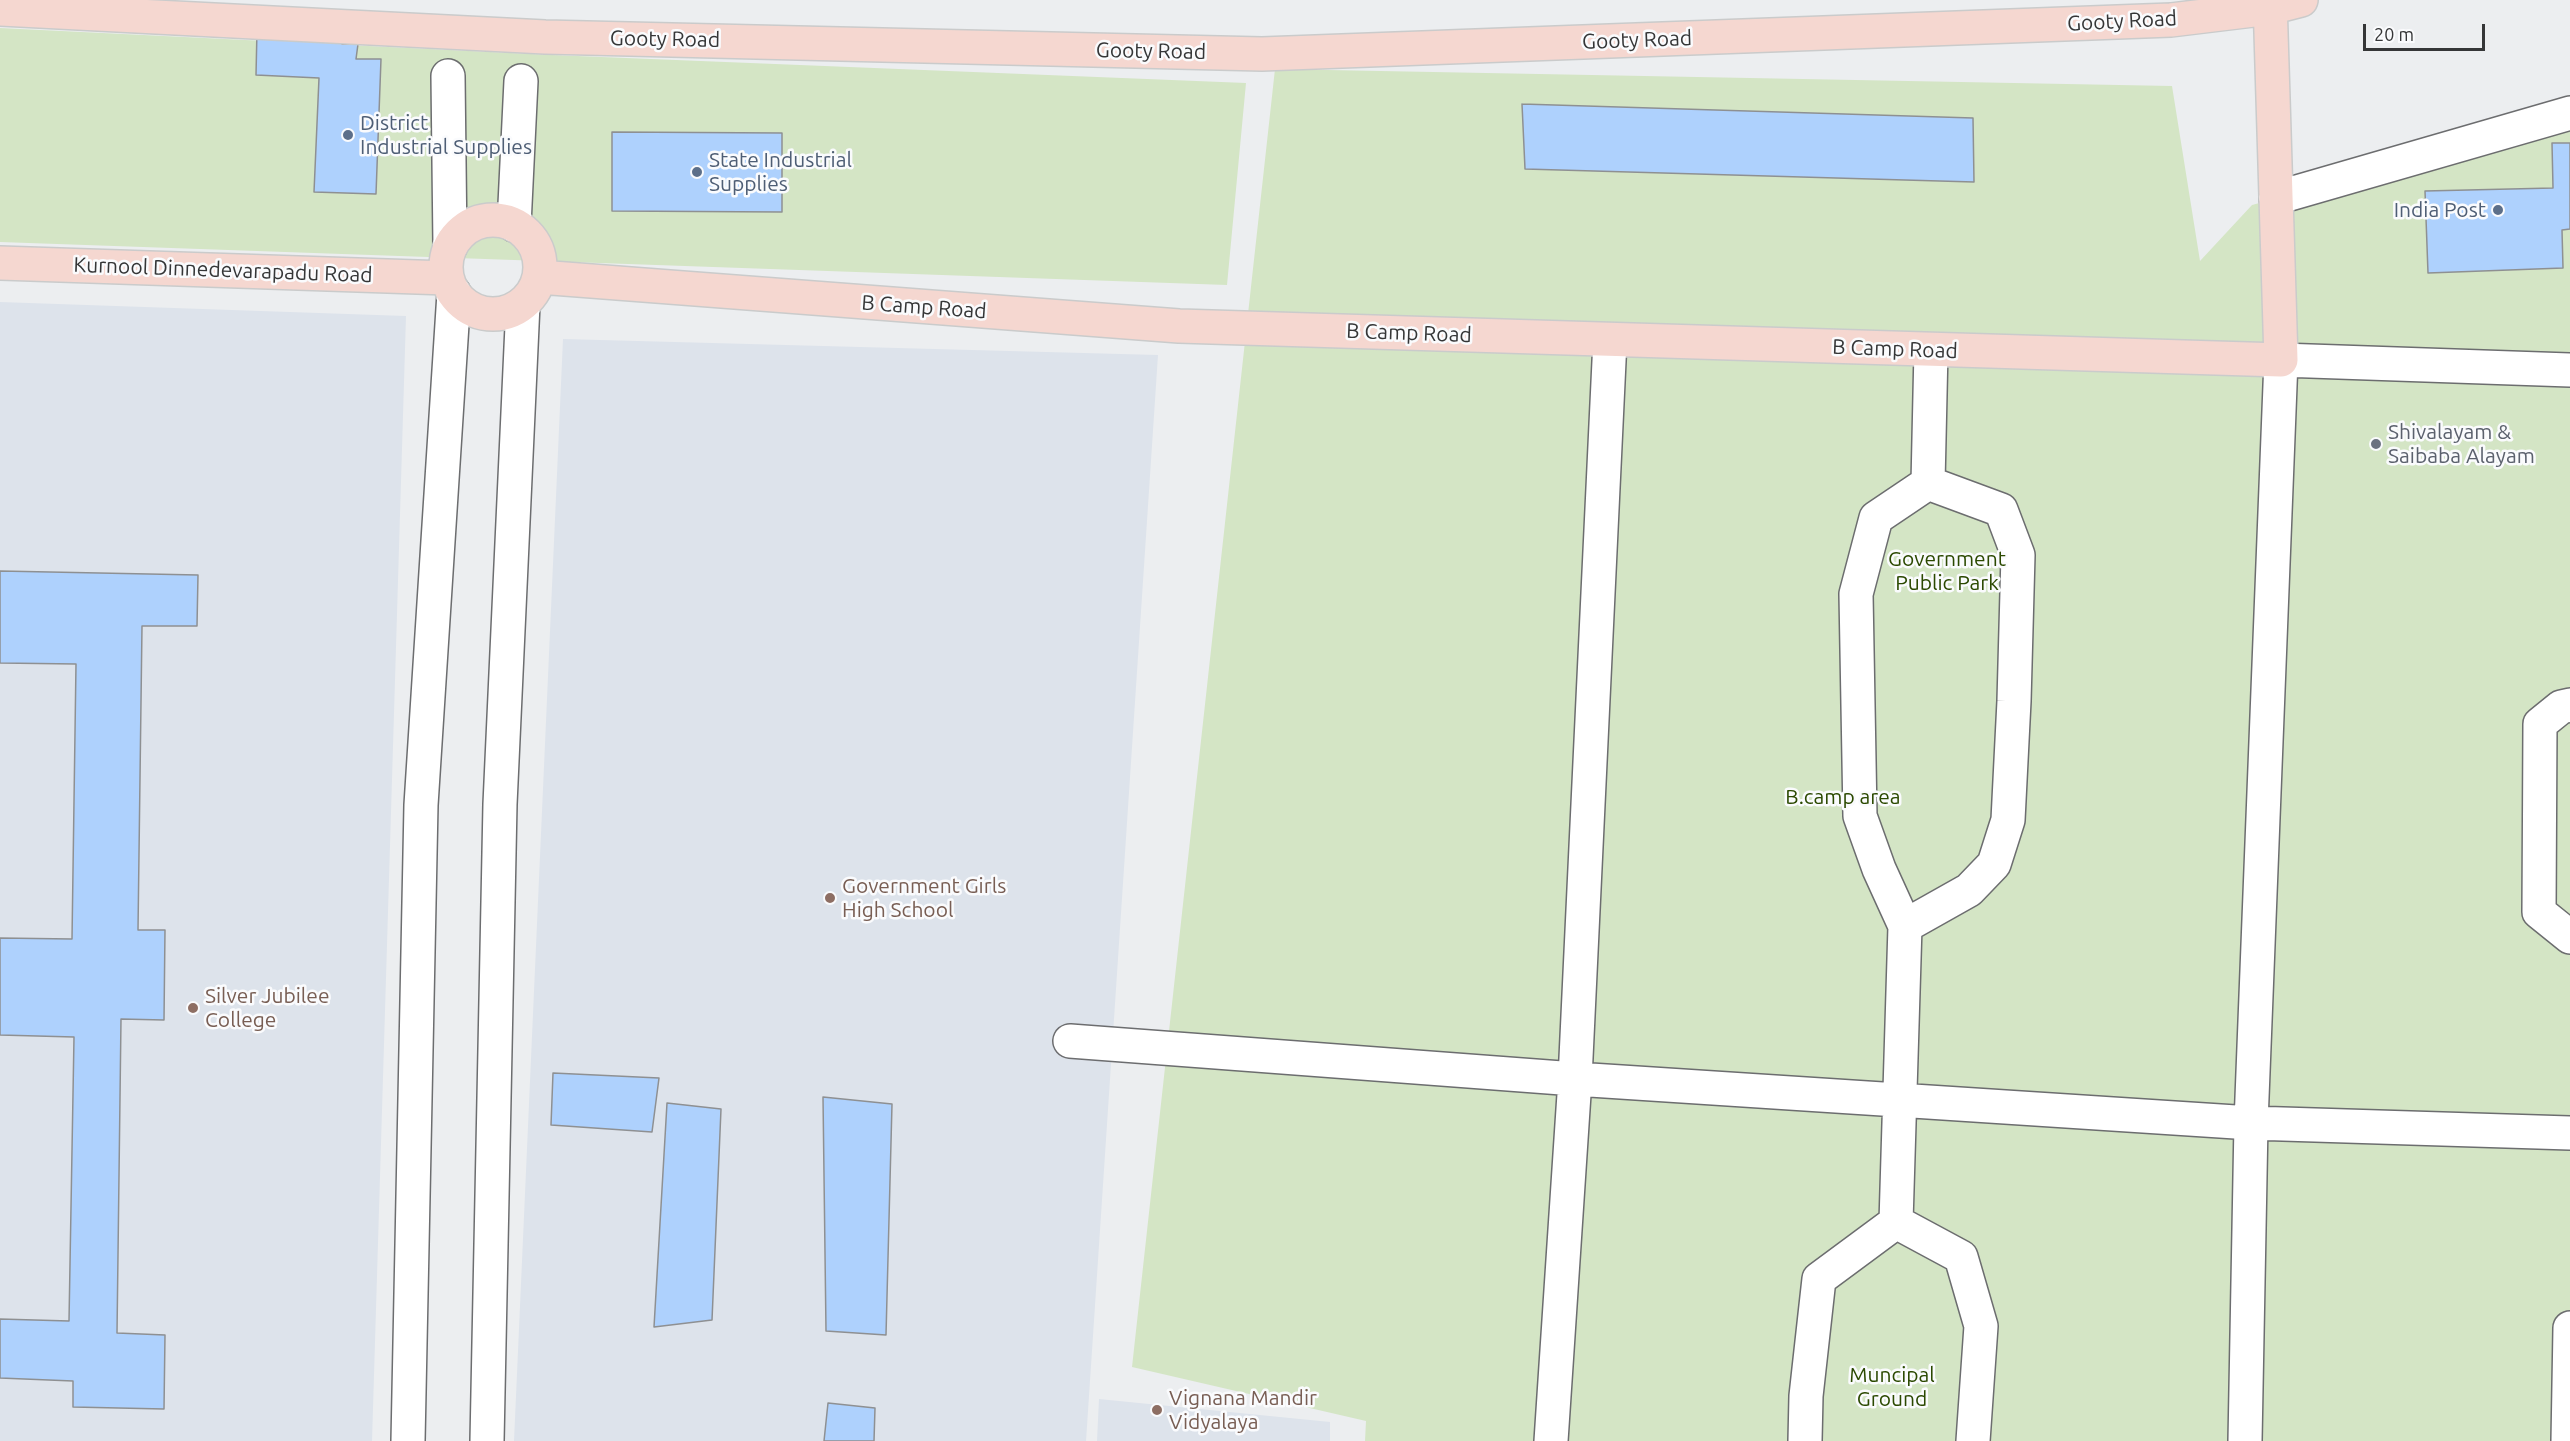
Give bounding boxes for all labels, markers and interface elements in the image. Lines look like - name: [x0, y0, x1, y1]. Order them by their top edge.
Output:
- street label: Gooty Road: [2066, 6, 2178, 36]
- scale bar: [2366, 12, 2488, 50]
- text: 20 m: [2374, 24, 2414, 44]
- street label: Gooty Road: [610, 25, 720, 53]
- street label: Gooty Road: [1582, 25, 1692, 55]
- street label: Gooty Road: [1096, 37, 1206, 65]
- place label: District Industrial Supplies: [360, 110, 532, 160]
- marker: District Industrial Supplies: [341, 128, 355, 142]
- place label: State Industrial Supplies: [709, 147, 852, 197]
- marker: State Industrial Supplies: [690, 165, 704, 179]
- place label: India Post: [2394, 197, 2486, 223]
- marker: India Post: [2491, 203, 2505, 217]
- street label: Kurnool Dinnedevarapadu Road: [73, 252, 373, 288]
- street label: B Camp Road: [861, 290, 987, 324]
- street label: B Camp Road: [1346, 318, 1472, 348]
- street label: B Camp Road: [1832, 334, 1958, 364]
- place label: Shivalayam & Saibaba Alayam: [2388, 419, 2535, 469]
- marker: Shivalayam & Saibaba Alayam: [2369, 437, 2383, 451]
- park label: Government Public Park: [1888, 546, 2006, 596]
- park label: B.camp area: [1785, 784, 1901, 810]
- place label: Government Girls High School: [842, 873, 1006, 923]
- marker: Government Girls High School: [823, 891, 837, 905]
- place label: Silver Jubilee College: [205, 983, 330, 1033]
- marker: Silver Jubilee College: [186, 1001, 200, 1015]
- park label: Muncipal Ground: [1849, 1362, 1935, 1412]
- place label: Vignana Mandir Vidyalaya: [1169, 1385, 1317, 1435]
- marker: Vignana Mandir Vidyalaya: [1150, 1403, 1164, 1417]

